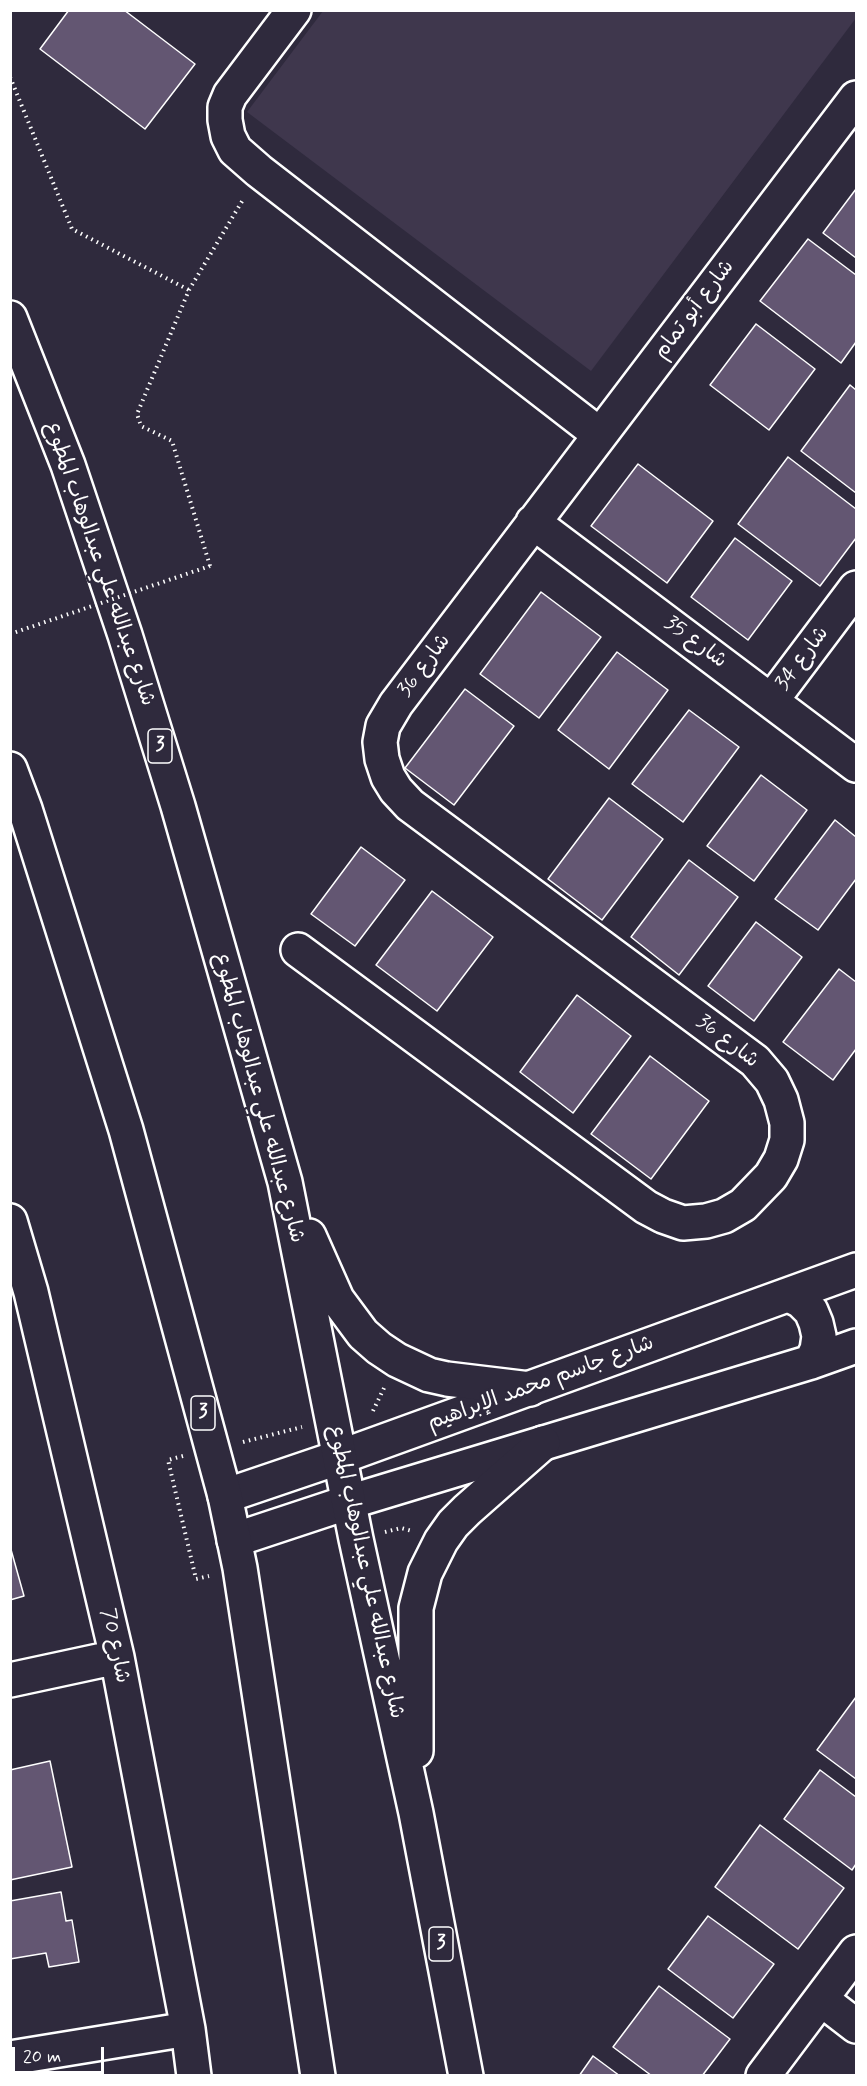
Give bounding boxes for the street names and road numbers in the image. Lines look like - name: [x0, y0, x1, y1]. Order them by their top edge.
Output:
- street label: شارع أبو تمام: [650, 255, 740, 365]
- street label: شارع عبدالله علي عبدالوهاب المطوع: [38, 418, 160, 710]
- street label: شارع 35: [659, 611, 731, 675]
- street label: شارع 34: [771, 622, 835, 696]
- street label: شارع 36: [393, 630, 457, 702]
- road number: 3: [148, 729, 172, 763]
- street label: شارع عبدالله علي عبدالوهاب المطوع: [207, 950, 309, 1246]
- street label: شارع 36: [691, 1010, 763, 1074]
- street label: شارع جاسم محمد الإبراهيم: [424, 1331, 658, 1437]
- road number: 3: [191, 1396, 215, 1430]
- street label: شارع عبدالله علي عبدالوهاب المطوع: [322, 1423, 408, 1721]
- street label: شارع 70: [94, 1606, 134, 1686]
- road number: 3: [429, 1927, 453, 1961]

